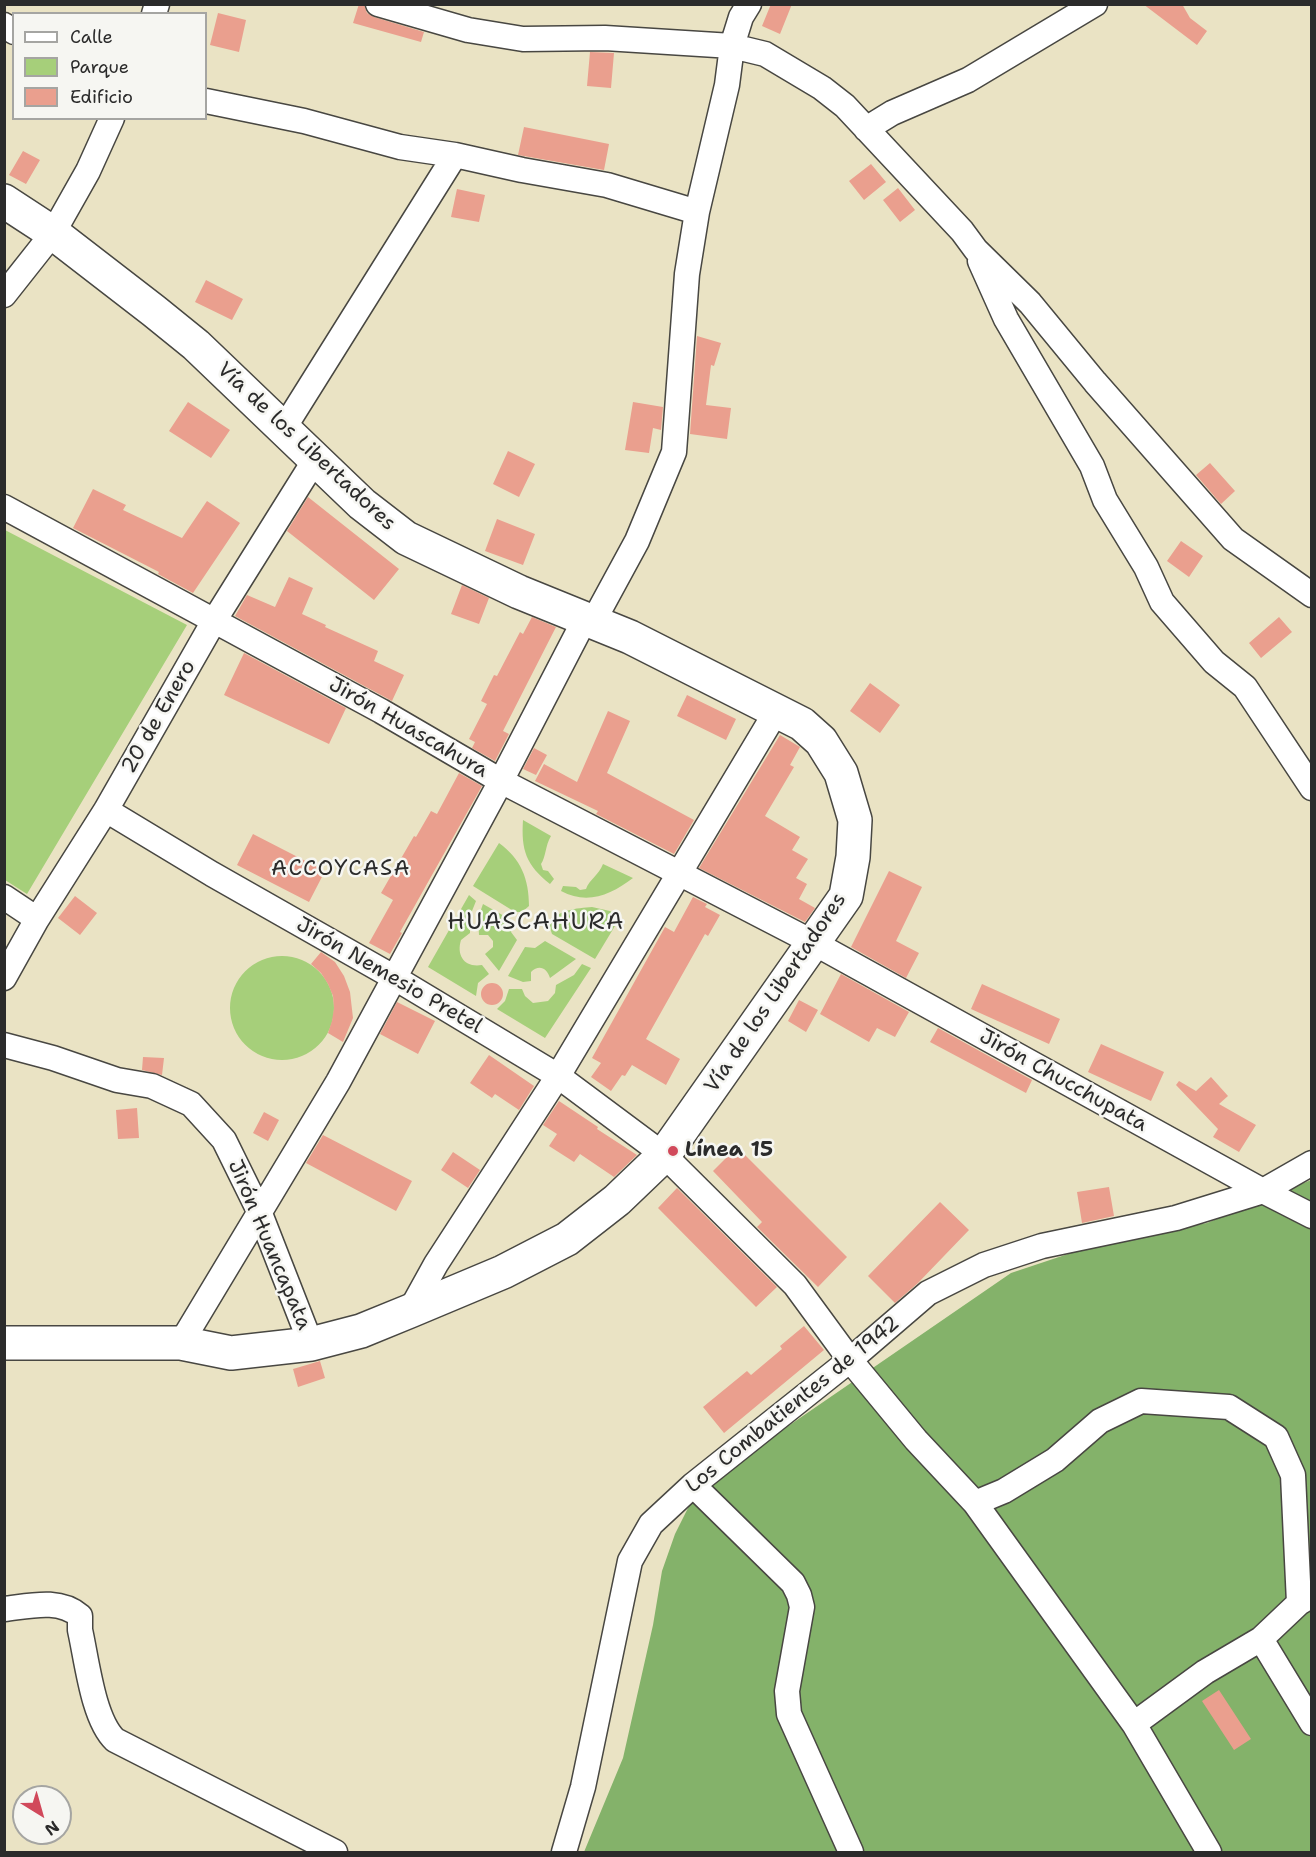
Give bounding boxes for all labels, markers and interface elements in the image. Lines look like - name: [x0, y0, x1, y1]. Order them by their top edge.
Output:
- legend: [12, 12, 207, 120]
- text: Calle: [70, 25, 113, 49]
- text: Parque: [70, 55, 129, 79]
- text: Edificio: [70, 85, 133, 109]
- street label: Vía de los Libertadores: [211, 357, 401, 537]
- street label: 20 de Enero: [116, 656, 202, 778]
- street label: Jirón Huascahura: [324, 672, 492, 784]
- district label: ACCOYCASA: [271, 856, 411, 882]
- street label: Vía de los Libertadores: [700, 888, 852, 1098]
- district label: HUASCAHURA: [447, 909, 625, 937]
- street label: Jirón Nemesio Pretel: [291, 912, 487, 1040]
- street label: Jirón Chucchupata: [974, 1024, 1152, 1138]
- place label: Línea 15: [685, 1138, 773, 1164]
- marker: Línea 15: [666, 1144, 680, 1158]
- street label: Jirón Huancapata: [222, 1156, 316, 1334]
- street label: Los Combatientes de 1942: [681, 1311, 905, 1499]
- north arrow: [12, 1785, 72, 1845]
- text: N: [41, 1816, 63, 1840]

